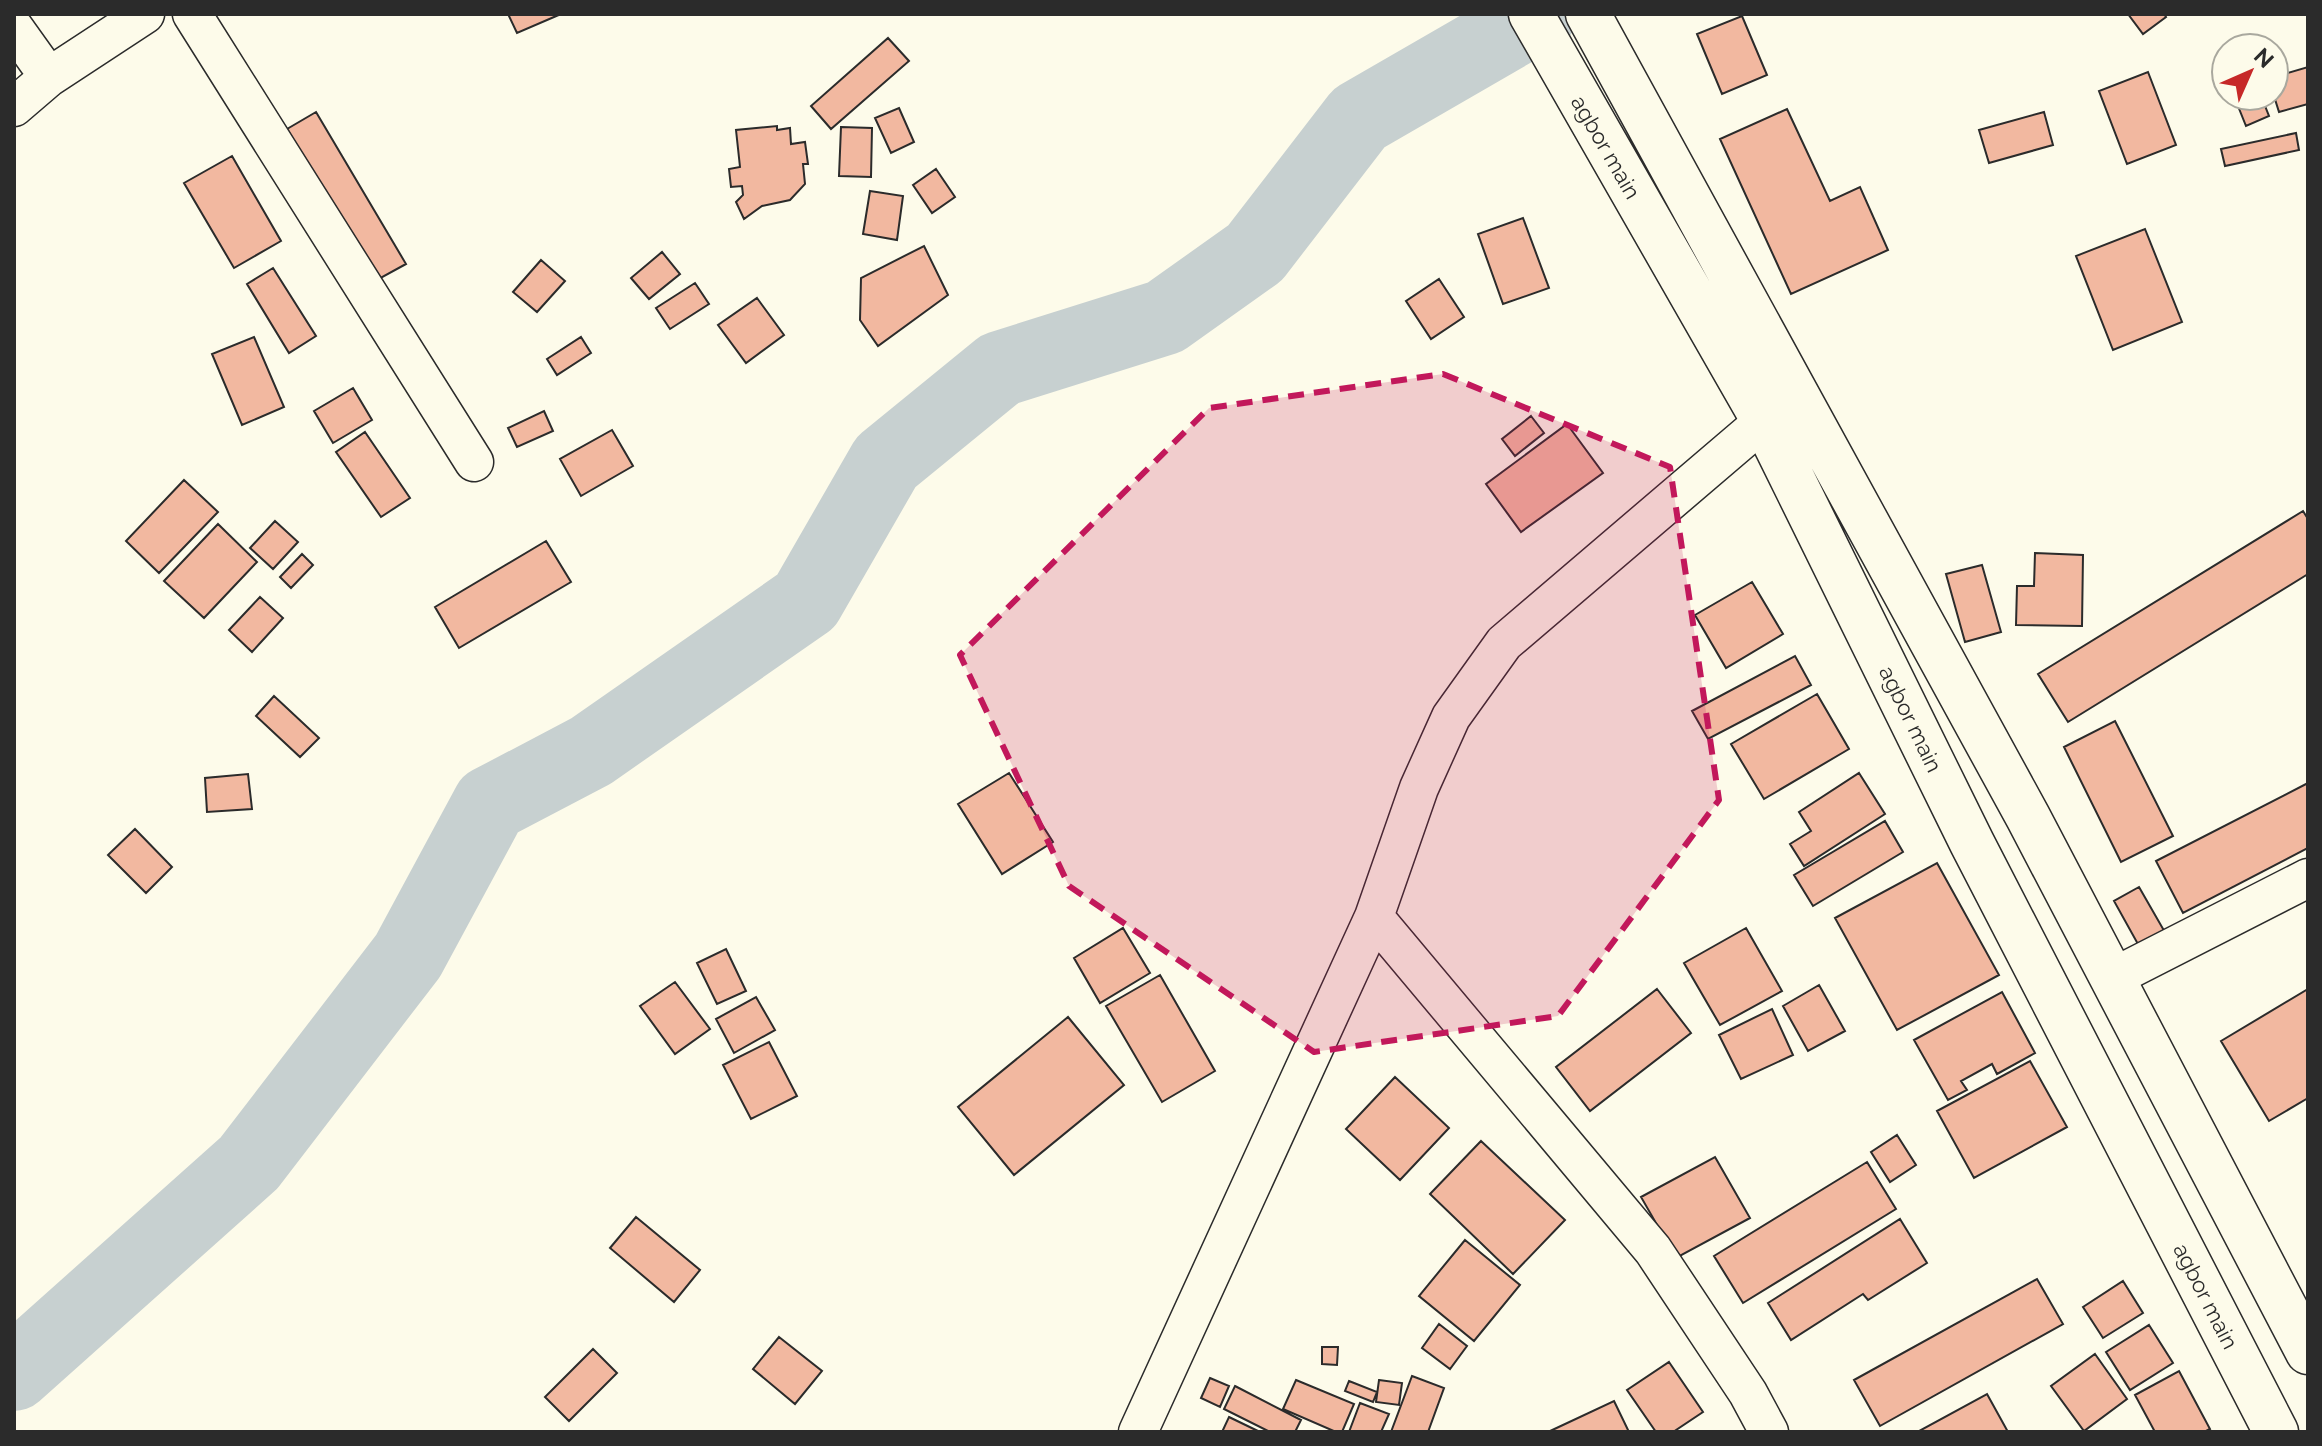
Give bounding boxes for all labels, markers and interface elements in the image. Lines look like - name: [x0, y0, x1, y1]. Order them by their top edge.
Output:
- north arrow: [2210, 32, 2290, 112]
- text: N: [2249, 43, 2279, 73]
- street label: agbor main: [1566, 91, 1646, 203]
- street label: agbor main: [1874, 662, 1948, 776]
- street label: agbor main: [2168, 1239, 2244, 1353]

